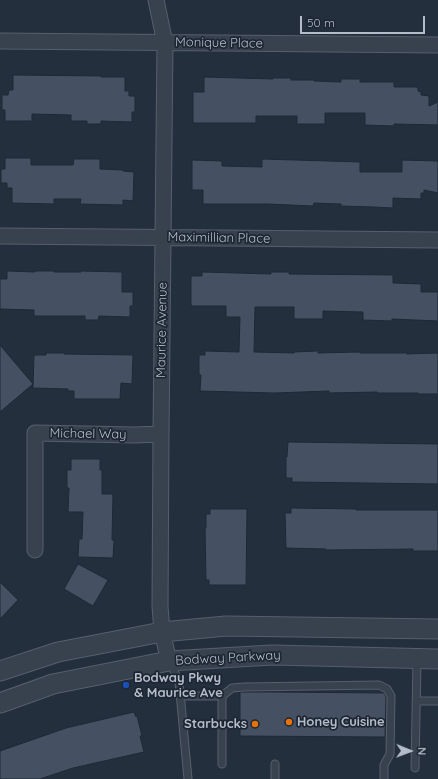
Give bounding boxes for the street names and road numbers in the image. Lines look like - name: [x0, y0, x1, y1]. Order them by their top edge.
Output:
- street label: Monique Place: [175, 34, 263, 52]
- street label: Maximillian Place: [168, 229, 270, 247]
- street label: Maurice Avenue: [153, 282, 171, 378]
- street label: Michael Way: [49, 426, 127, 442]
- street label: Bodway Parkway: [175, 647, 281, 669]

